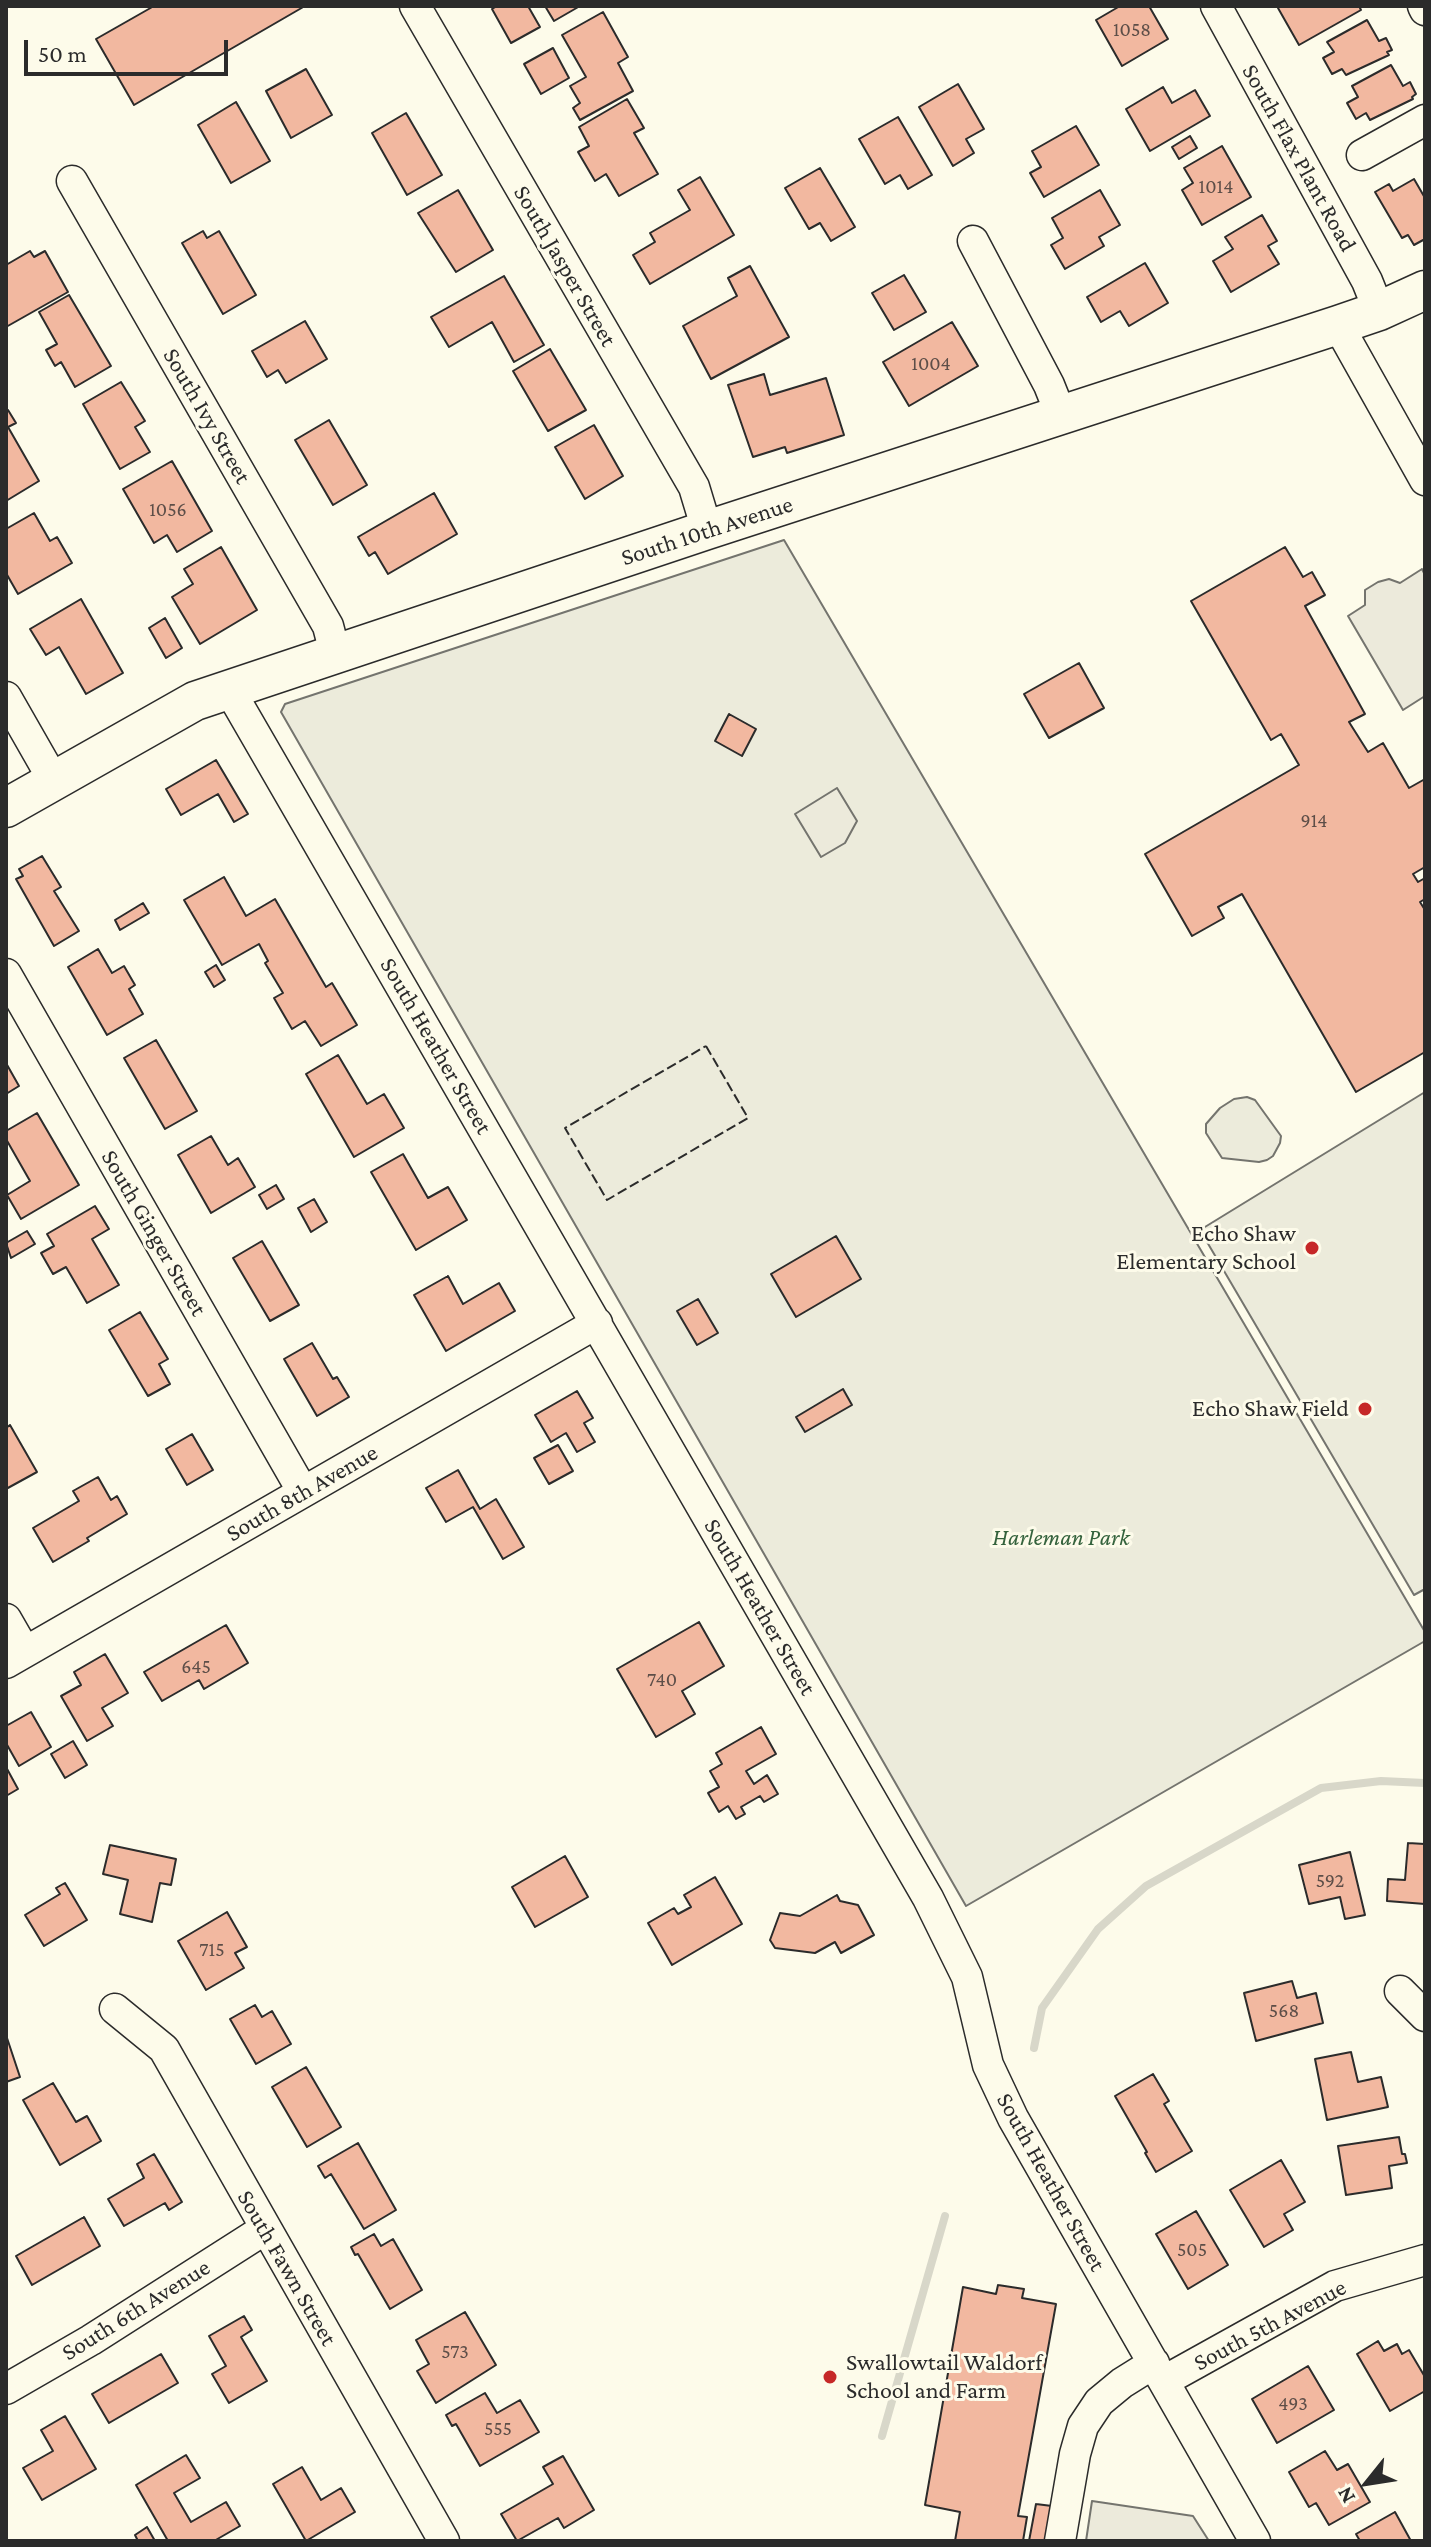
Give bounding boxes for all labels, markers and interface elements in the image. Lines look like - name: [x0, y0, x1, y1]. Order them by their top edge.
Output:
- house number: 1058: [1113, 18, 1151, 42]
- scale bar: [28, 24, 232, 74]
- text: 50 m: [38, 40, 87, 67]
- street label: South Flax Plant Road: [1236, 59, 1362, 257]
- house number: 1014: [1199, 175, 1233, 199]
- street label: South Jasper Street: [507, 180, 623, 352]
- street label: South Ivy Street: [157, 343, 257, 489]
- house number: 1004: [911, 352, 951, 376]
- street label: South 10th Avenue: [618, 490, 796, 572]
- house number: 1056: [149, 498, 187, 522]
- house number: 914: [1300, 809, 1328, 833]
- street label: South Heather Street: [374, 953, 498, 1139]
- street label: South Ginger Street: [95, 1145, 213, 1321]
- place label: Echo Shaw Elementary School: [1116, 1220, 1296, 1276]
- marker: Echo Shaw Elementary School: [1303, 1239, 1321, 1257]
- place label: Echo Shaw Field: [1192, 1395, 1349, 1423]
- marker: Echo Shaw Field: [1356, 1400, 1374, 1418]
- street label: South 8th Avenue: [221, 1438, 383, 1548]
- street label: South Heather Street: [698, 1514, 822, 1700]
- park label: Harleman Park: [992, 1524, 1130, 1552]
- house number: 645: [181, 1655, 211, 1679]
- house number: 740: [647, 1668, 677, 1692]
- house number: 592: [1316, 1869, 1344, 1893]
- house number: 715: [199, 1938, 225, 1962]
- house number: 568: [1269, 1999, 1299, 2023]
- street label: South Heather Street: [990, 2088, 1112, 2276]
- street label: South Fawn Street: [231, 2185, 343, 2351]
- house number: 505: [1177, 2238, 1207, 2262]
- street label: South 6th Avenue: [57, 2253, 215, 2367]
- street label: South 5th Avenue: [1189, 2273, 1351, 2377]
- house number: 573: [441, 2340, 469, 2364]
- place label: Swallowtail Waldorf School and Farm: [846, 2349, 1042, 2405]
- marker: Swallowtail Waldorf School and Farm: [821, 2368, 839, 2386]
- house number: 493: [1278, 2392, 1308, 2416]
- house number: 555: [484, 2417, 512, 2441]
- north arrow: [1327, 2443, 1407, 2523]
- text: N: [1331, 2483, 1360, 2508]

